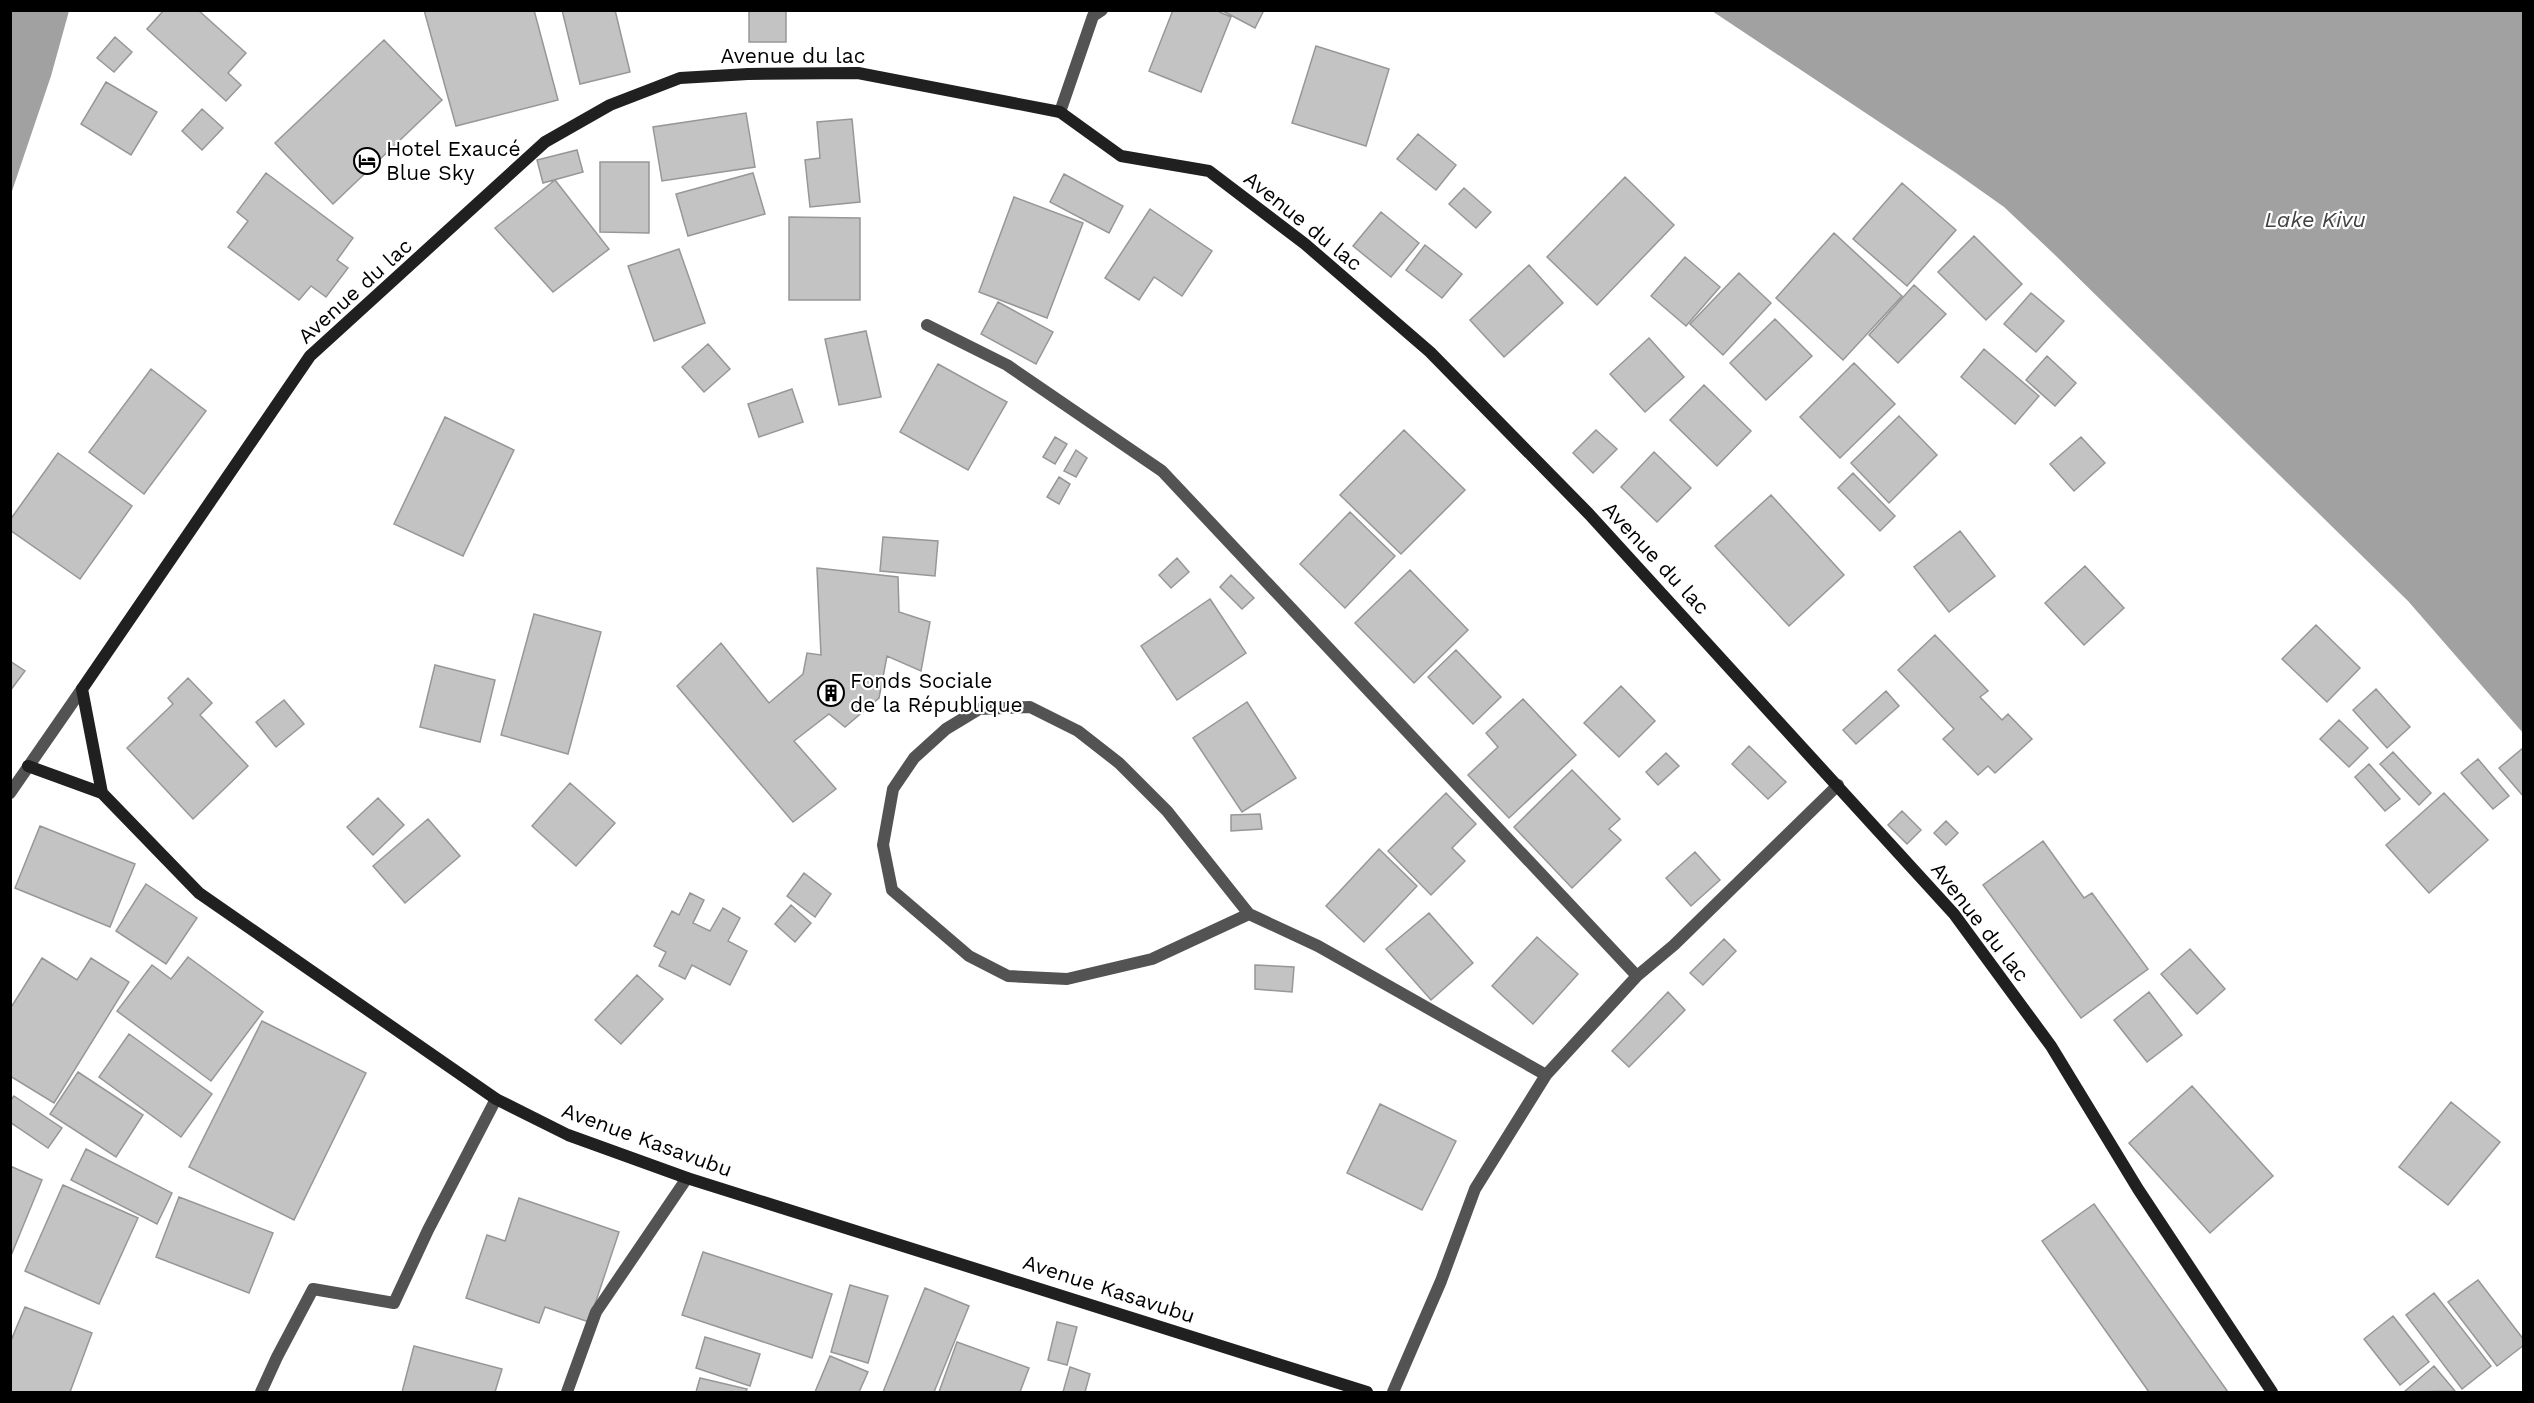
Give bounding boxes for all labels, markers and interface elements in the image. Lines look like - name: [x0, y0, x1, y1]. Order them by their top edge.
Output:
- street label: Avenue du lac: [721, 43, 865, 68]
- place label: Hotel Exaucé Blue Sky: [386, 136, 521, 185]
- hotel icon: Hotel Exaucé Blue Sky: [352, 146, 382, 176]
- street label: Avenue du lac: [1239, 165, 1367, 276]
- water label: Lake Kivu: [2264, 207, 2366, 232]
- street label: Avenue du lac: [292, 233, 417, 348]
- street label: Avenue du lac: [1598, 496, 1715, 619]
- place label: Fonds Sociale de la République: [850, 668, 1023, 717]
- building icon: Fonds Sociale de la République: [816, 678, 846, 708]
- street label: Avenue du lac: [1926, 857, 2035, 986]
- street label: Avenue Kasavubu: [559, 1097, 736, 1182]
- street label: Avenue Kasavubu: [1020, 1249, 1198, 1328]

